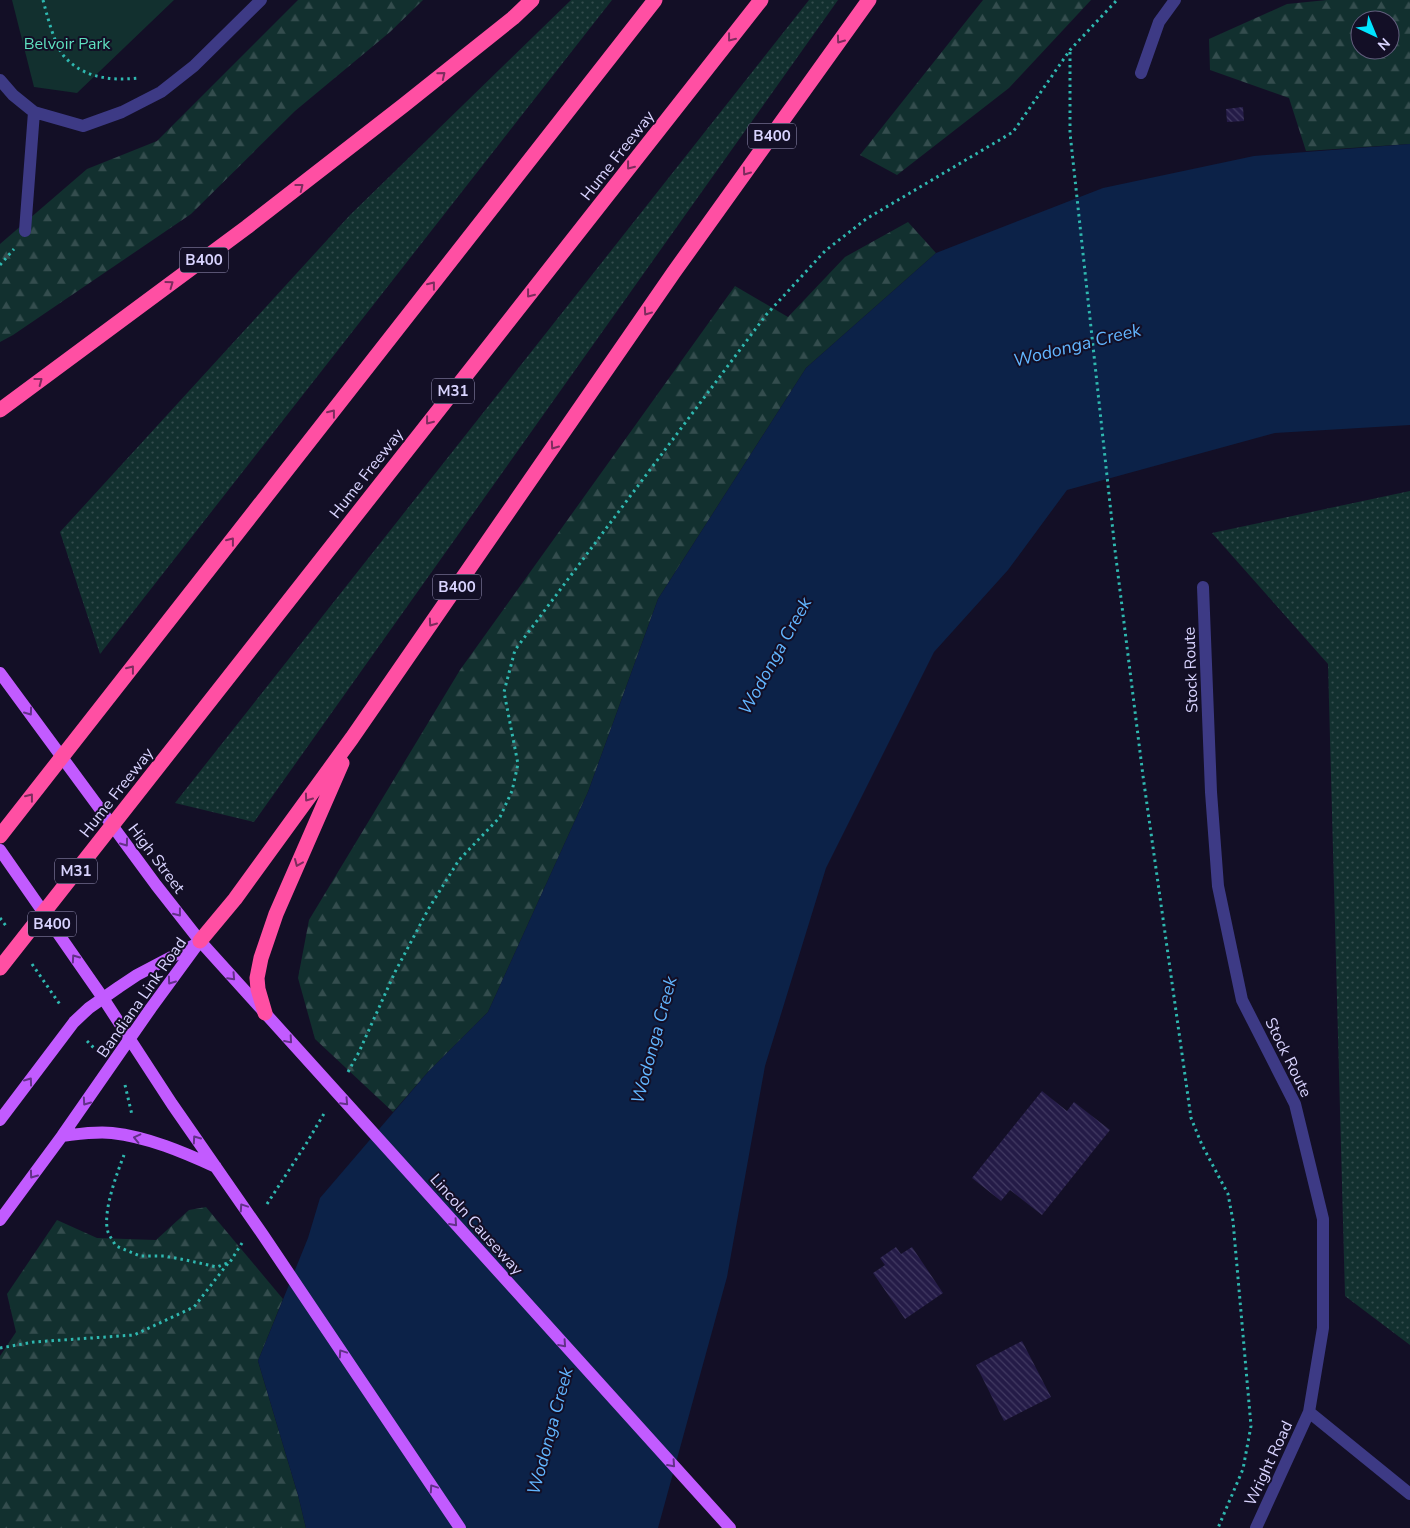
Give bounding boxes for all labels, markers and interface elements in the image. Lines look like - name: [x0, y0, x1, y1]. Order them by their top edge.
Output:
- north arrow: [1350, 10, 1400, 60]
- one-way arrow: [728, 32, 736, 41]
- park label: Belvoir Park: [24, 33, 111, 55]
- one-way arrow: [838, 34, 846, 43]
- text: N: [1373, 34, 1394, 54]
- one-way arrow: [436, 72, 445, 80]
- street label: Hume Freeway: [576, 105, 660, 205]
- road number: B400: [748, 124, 796, 148]
- one-way arrow: [628, 160, 636, 169]
- one-way arrow: [743, 166, 752, 176]
- one-way arrow: [294, 184, 303, 192]
- road number: B400: [180, 248, 228, 272]
- one-way arrow: [164, 281, 174, 290]
- one-way arrow: [426, 282, 434, 291]
- one-way arrow: [527, 288, 535, 297]
- one-way arrow: [644, 306, 653, 316]
- water label: Wodonga Creek: [1011, 317, 1144, 372]
- one-way arrow: [33, 378, 42, 386]
- road number: M31: [432, 378, 474, 404]
- one-way arrow: [326, 410, 334, 419]
- one-way arrow: [426, 416, 435, 425]
- street label: Hume Freeway: [325, 423, 409, 523]
- one-way arrow: [551, 440, 560, 450]
- one-way arrow: [226, 538, 234, 547]
- road number: B400: [433, 574, 481, 600]
- water label: Wodonga Creek: [733, 592, 818, 719]
- one-way arrow: [429, 617, 438, 626]
- street label: Stock Route: [1179, 627, 1203, 713]
- one-way arrow: [126, 666, 134, 675]
- one-way arrow: [23, 706, 32, 716]
- street label: Hume Freeway: [75, 742, 159, 842]
- one-way arrow: [305, 792, 314, 802]
- one-way arrow: [25, 794, 33, 803]
- street label: High Street: [123, 819, 190, 898]
- one-way arrow: [119, 837, 128, 847]
- road number: M31: [55, 858, 97, 884]
- one-way arrow: [294, 858, 305, 867]
- one-way arrow: [172, 907, 180, 916]
- road number: B400: [28, 912, 76, 936]
- street label: Bandiana Link Road: [92, 933, 192, 1062]
- one-way arrow: [72, 954, 81, 964]
- one-way arrow: [227, 971, 236, 980]
- water label: Wodonga Creek: [625, 973, 683, 1106]
- one-way arrow: [168, 975, 177, 984]
- street label: Stock Route: [1259, 1014, 1317, 1101]
- one-way arrow: [283, 1034, 292, 1043]
- one-way arrow: [23, 1077, 32, 1087]
- one-way arrow: [83, 1096, 92, 1106]
- one-way arrow: [339, 1097, 348, 1106]
- one-way arrow: [133, 1133, 142, 1144]
- one-way arrow: [193, 1135, 202, 1144]
- one-way arrow: [30, 1169, 39, 1179]
- street label: Lincoln Causeway: [425, 1169, 528, 1281]
- one-way arrow: [240, 1203, 249, 1213]
- one-way arrow: [448, 1218, 457, 1227]
- one-way arrow: [557, 1338, 566, 1347]
- one-way arrow: [339, 1349, 348, 1358]
- water label: Wodonga Creek: [521, 1364, 579, 1497]
- street label: Wright Road: [1240, 1417, 1298, 1510]
- one-way arrow: [666, 1459, 675, 1468]
- one-way arrow: [430, 1484, 439, 1493]

